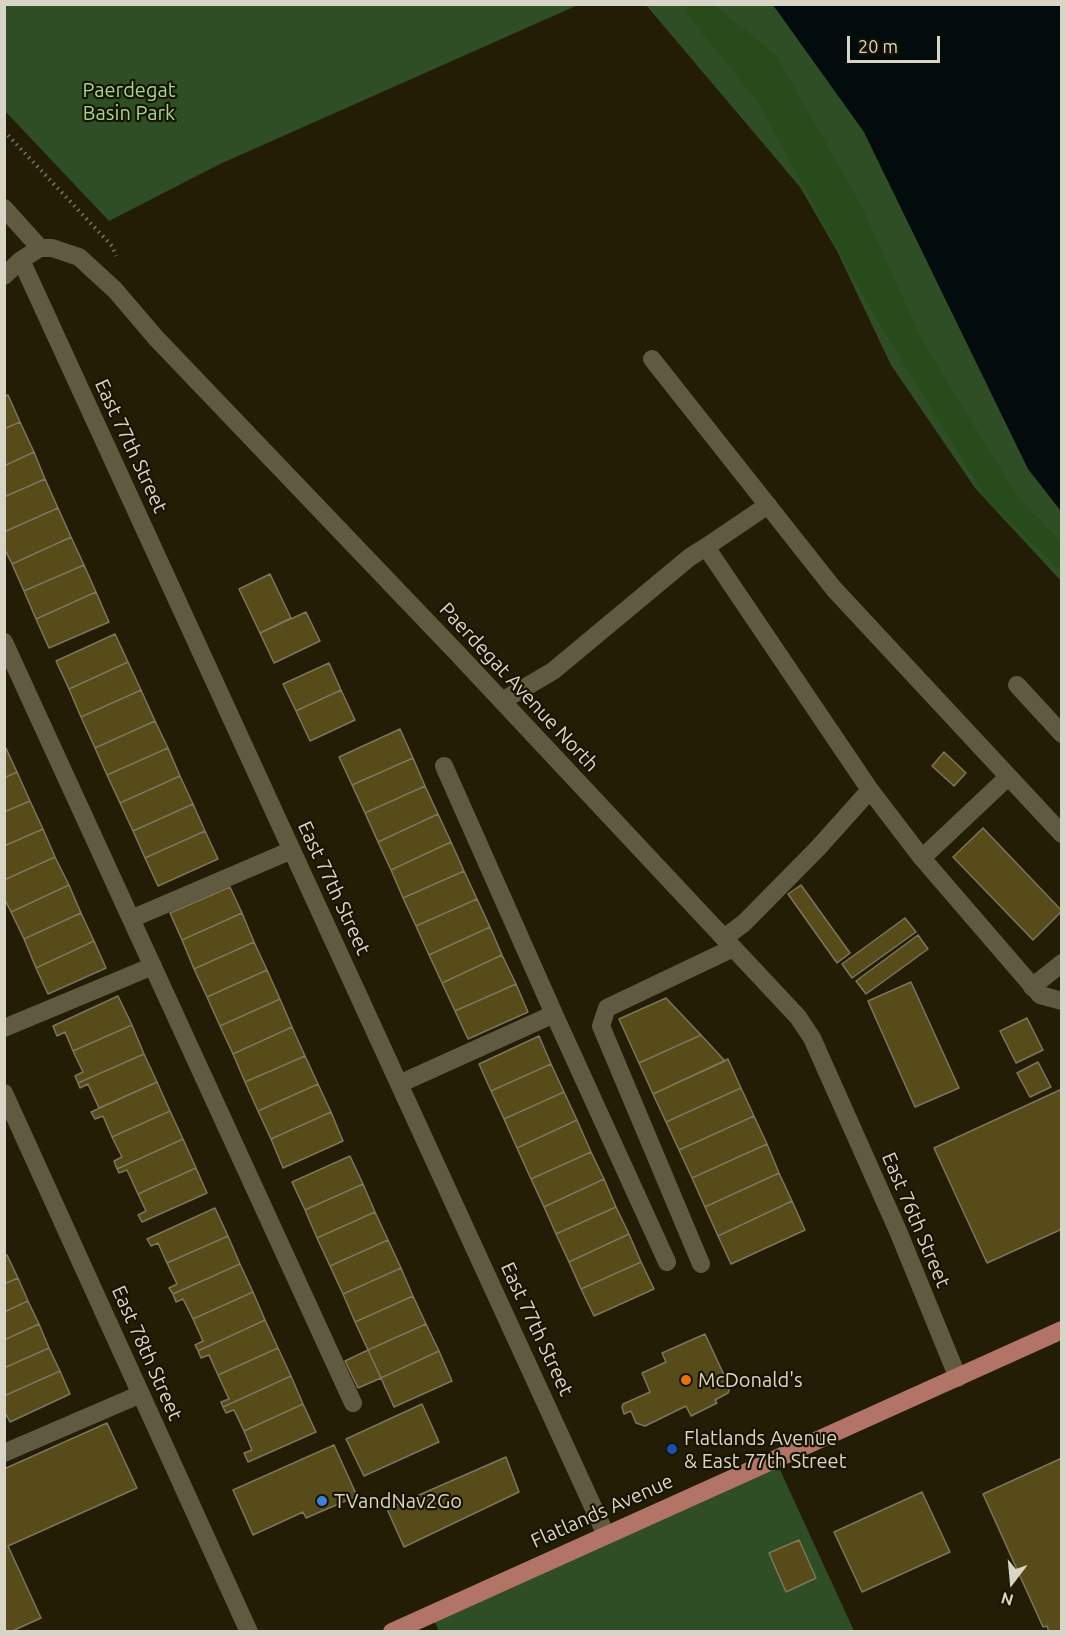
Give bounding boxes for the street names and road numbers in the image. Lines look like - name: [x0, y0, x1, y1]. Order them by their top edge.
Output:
- street label: East 77th Street: [90, 375, 172, 517]
- street label: Paerdegat Avenue North: [434, 597, 604, 777]
- street label: East 77th Street: [293, 817, 375, 959]
- street label: East 76th Street: [877, 1149, 955, 1291]
- street label: East 77th Street: [496, 1258, 578, 1400]
- street label: East 78th Street: [107, 1282, 187, 1424]
- street label: Flatlands Avenue: [527, 1469, 677, 1553]

